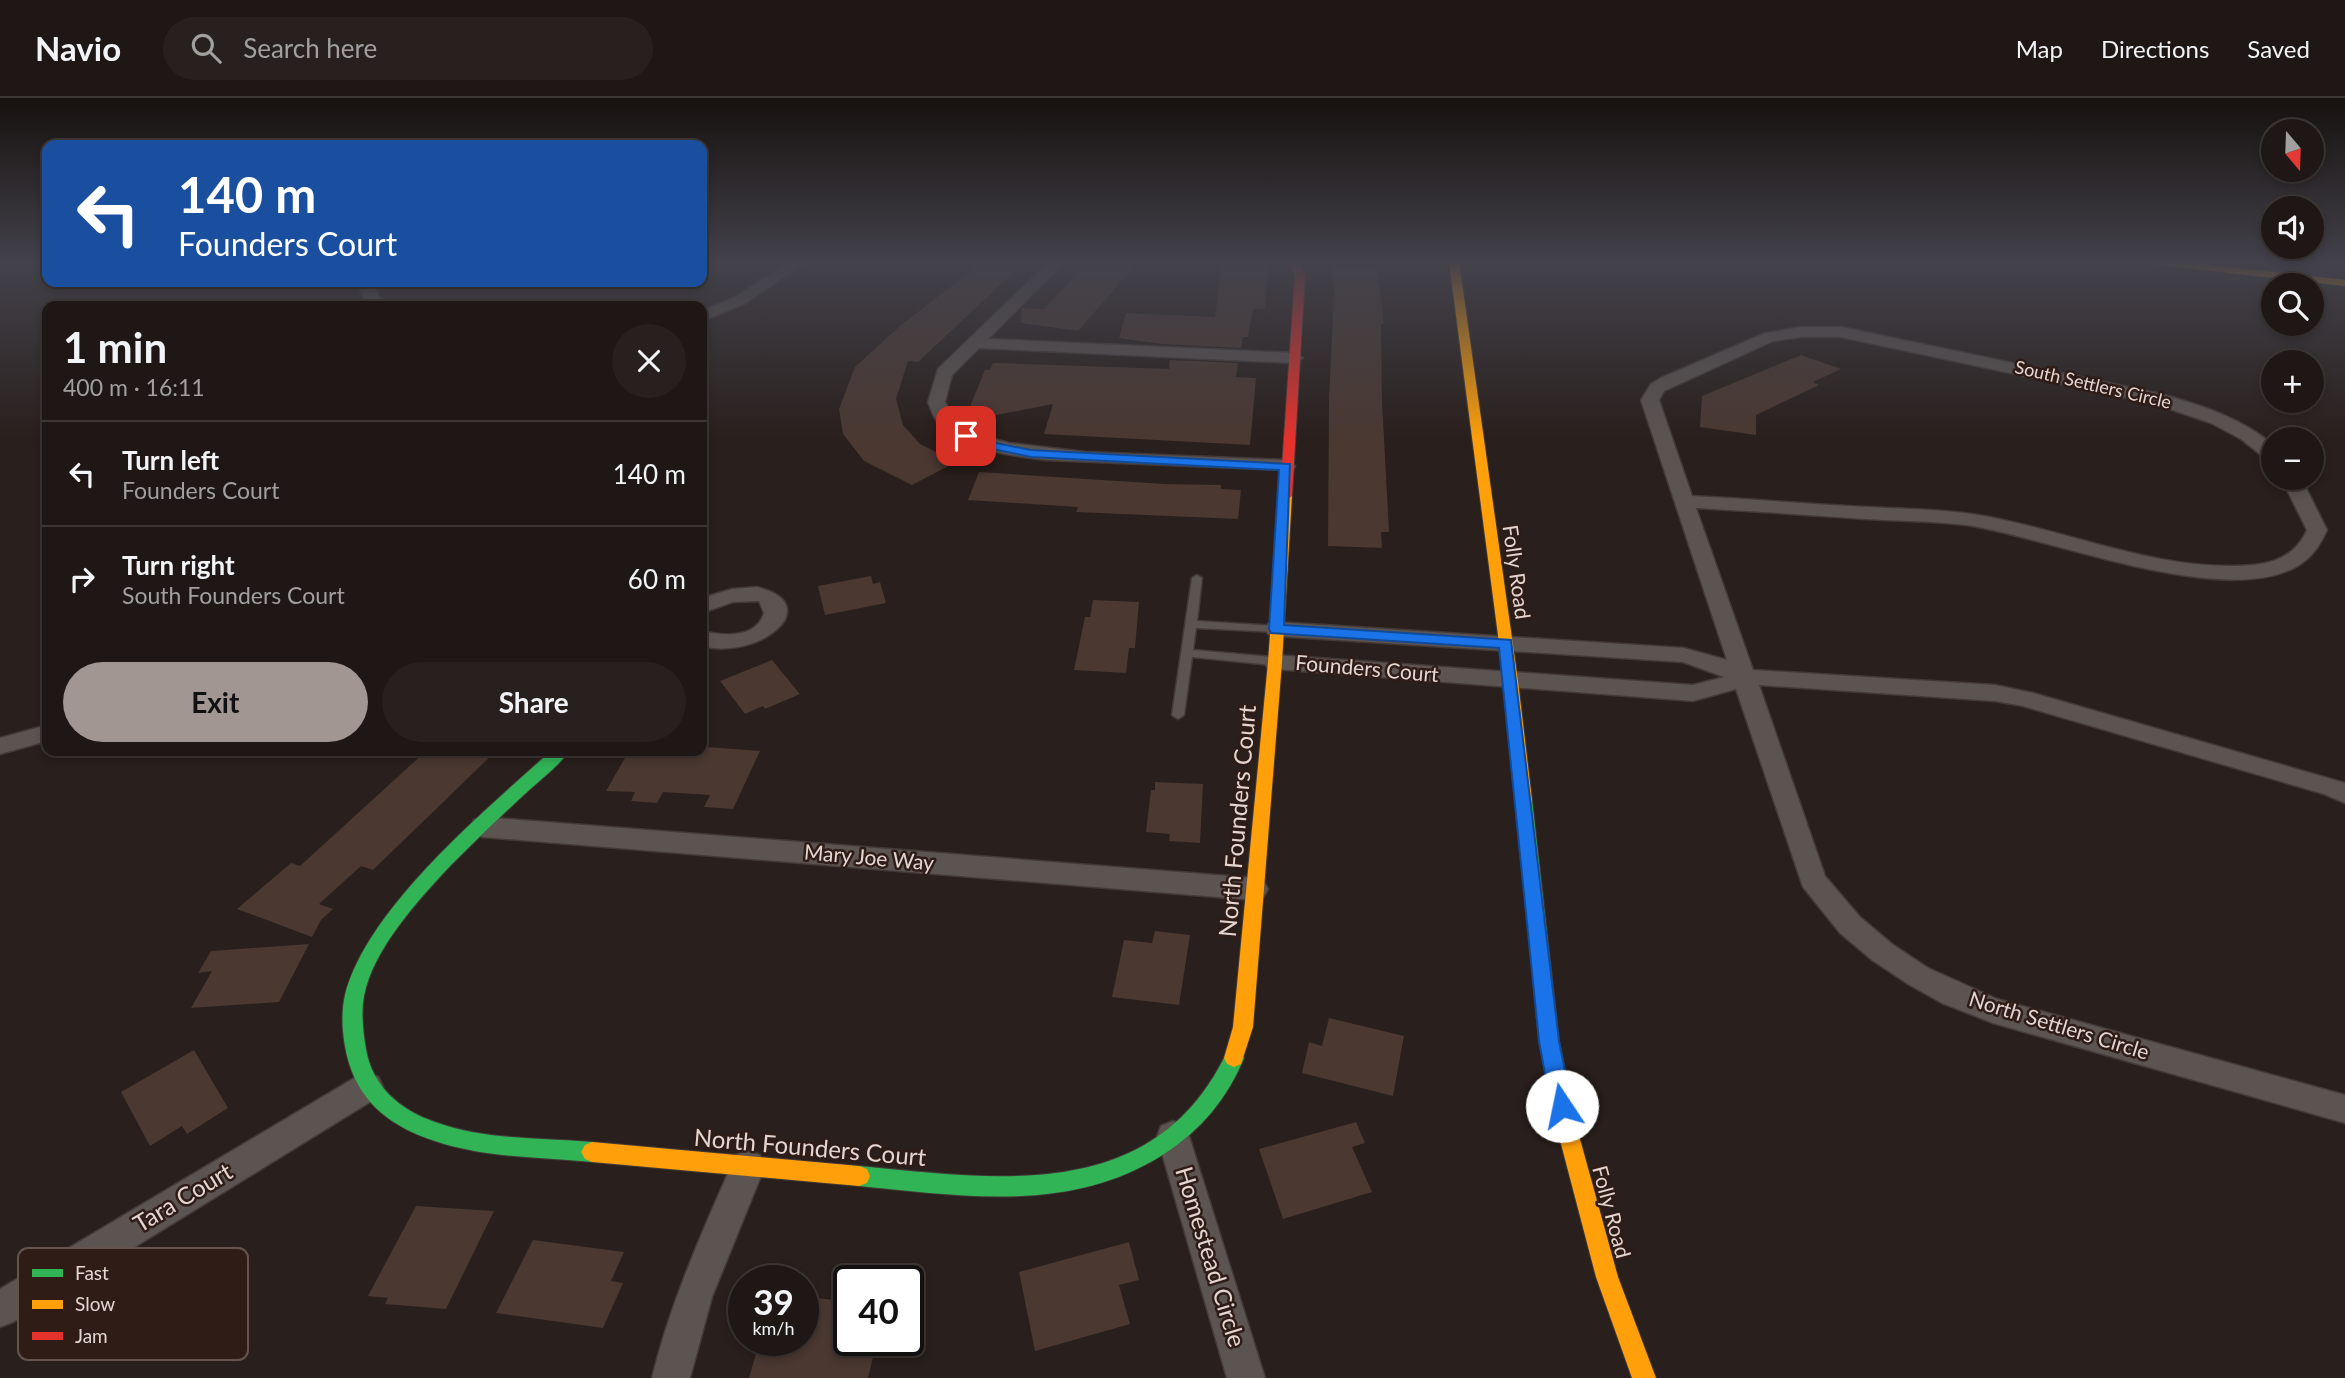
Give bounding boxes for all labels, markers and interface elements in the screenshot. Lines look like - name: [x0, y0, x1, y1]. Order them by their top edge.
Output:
- search box: [163, 17, 653, 80]
- text: Navio: [35, 28, 121, 68]
- icon: search: [187, 29, 225, 67]
- text: Search here: [243, 32, 377, 64]
- text: Map: [2016, 34, 2063, 63]
- text: Directions: [2101, 34, 2209, 63]
- text: Saved: [2247, 34, 2310, 63]
- north arrow: [2261, 119, 2324, 182]
- map controls: [2261, 119, 2324, 490]
- text: 140 m: [178, 165, 316, 223]
- icon: left: [63, 168, 154, 259]
- button: sound: [2261, 196, 2324, 259]
- text: Founders Court: [178, 224, 397, 263]
- button: search: [2261, 273, 2324, 336]
- text: 1 min: [63, 322, 167, 372]
- button: close: [612, 324, 686, 398]
- button: +: [2261, 350, 2324, 413]
- street label: South Settlers Circle: [2013, 355, 2174, 413]
- text: 400 m · 16:11: [63, 373, 205, 401]
- pin: [936, 406, 996, 466]
- icon: arrive: [947, 417, 985, 455]
- button: −: [2261, 427, 2324, 490]
- text: Turn left: [122, 444, 219, 476]
- icon: left: [63, 455, 101, 493]
- text: 140 m: [613, 458, 686, 490]
- text: Founders Court: [122, 476, 280, 504]
- street label: Folly Road: [1498, 523, 1536, 621]
- text: Turn right: [122, 549, 235, 581]
- icon: right: [63, 560, 101, 598]
- text: 60 m: [628, 563, 686, 595]
- text: South Founders Court: [122, 581, 345, 609]
- street label: Founders Court: [1294, 649, 1440, 686]
- button: Exit: [63, 662, 368, 742]
- button: Share: [382, 662, 686, 742]
- street label: North Founders Court: [1212, 703, 1261, 938]
- street label: Mary Joe Way: [803, 838, 935, 875]
- street label: North Settlers Circle: [1966, 985, 2153, 1064]
- position arrow: [1525, 1069, 1599, 1143]
- street label: North Founders Court: [693, 1122, 928, 1171]
- street label: Tara Court: [128, 1156, 237, 1237]
- street label: Folly Road: [1588, 1162, 1637, 1261]
- street label: Homestead Circle: [1170, 1163, 1253, 1350]
- legend: [18, 1248, 248, 1360]
- text: Fast: [75, 1261, 109, 1284]
- speed limit sign: 40: [833, 1265, 924, 1356]
- text: 39: [753, 1280, 794, 1322]
- text: Slow: [75, 1292, 115, 1315]
- text: km/h: [752, 1317, 795, 1339]
- text: Jam: [75, 1324, 108, 1347]

